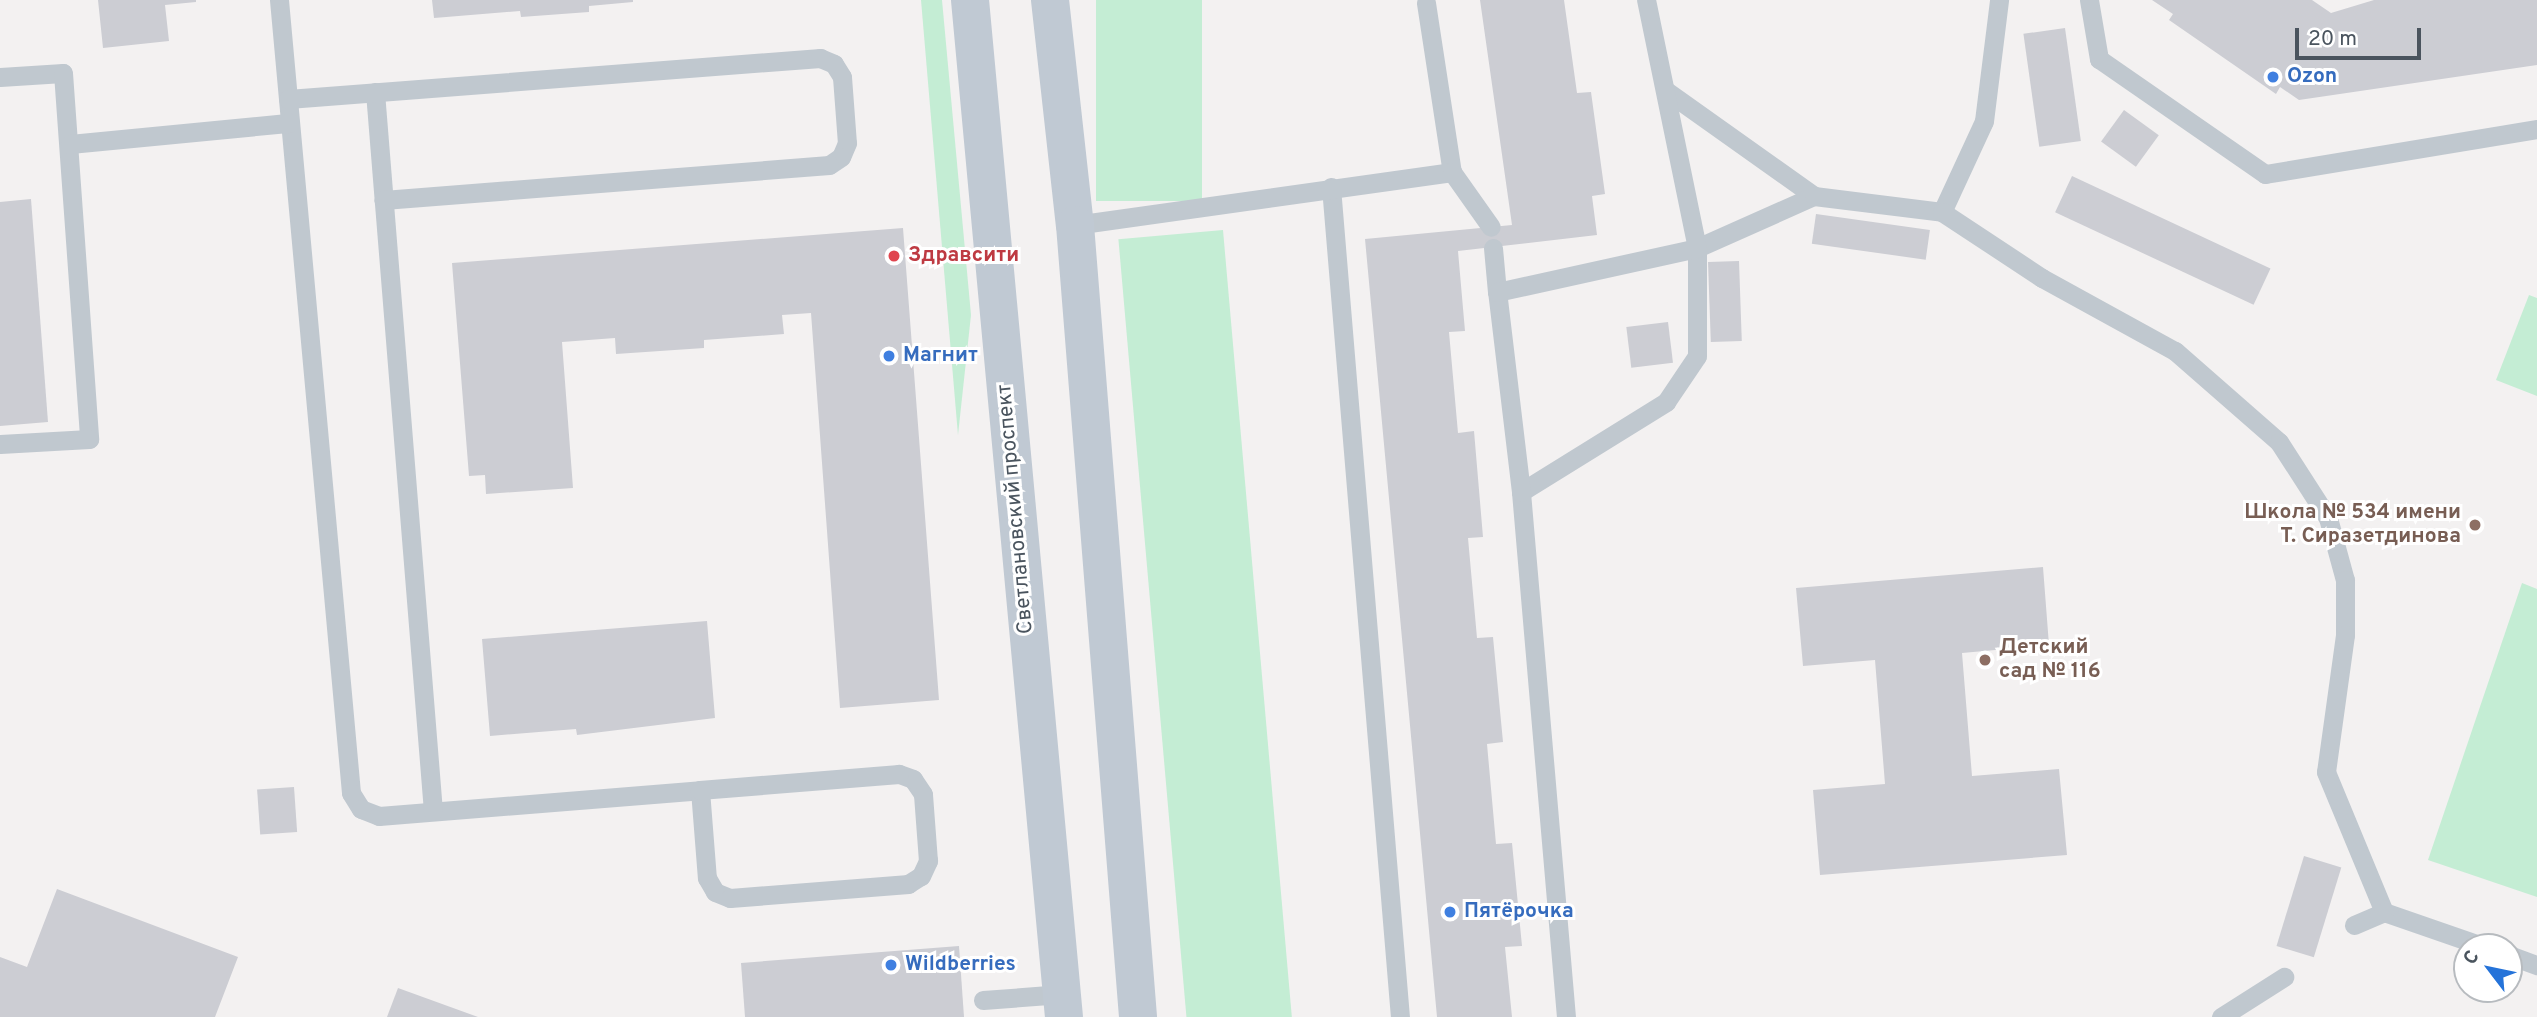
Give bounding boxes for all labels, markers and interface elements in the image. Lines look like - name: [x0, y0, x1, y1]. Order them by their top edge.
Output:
- scale bar: [2299, 14, 2425, 58]
- text: 20 m: [2308, 26, 2357, 53]
- place label: Ozon: [2287, 64, 2337, 90]
- marker: Ozon: [2265, 69, 2281, 85]
- place label: Здравсити: [908, 243, 1019, 269]
- marker: Здравсити: [886, 248, 902, 264]
- place label: Магнит: [903, 343, 978, 369]
- marker: Магнит: [881, 348, 897, 364]
- street label: Светлановский проспект: [993, 383, 1039, 635]
- place label: Школа № 534 имени Т. Сиразетдинова: [2244, 500, 2461, 550]
- marker: Школа № 534 имени Т. Сиразетдинова: [2467, 517, 2483, 533]
- place label: Детский сад № 116: [1999, 635, 2101, 685]
- marker: Детский сад № 116: [1977, 652, 1993, 668]
- place label: Пятёрочка: [1464, 899, 1574, 925]
- marker: Пятёрочка: [1442, 904, 1458, 920]
- north arrow: [2453, 933, 2523, 1003]
- text: С: [2458, 946, 2485, 969]
- place label: Wildberries: [905, 952, 1016, 978]
- marker: Wildberries: [883, 957, 899, 973]

